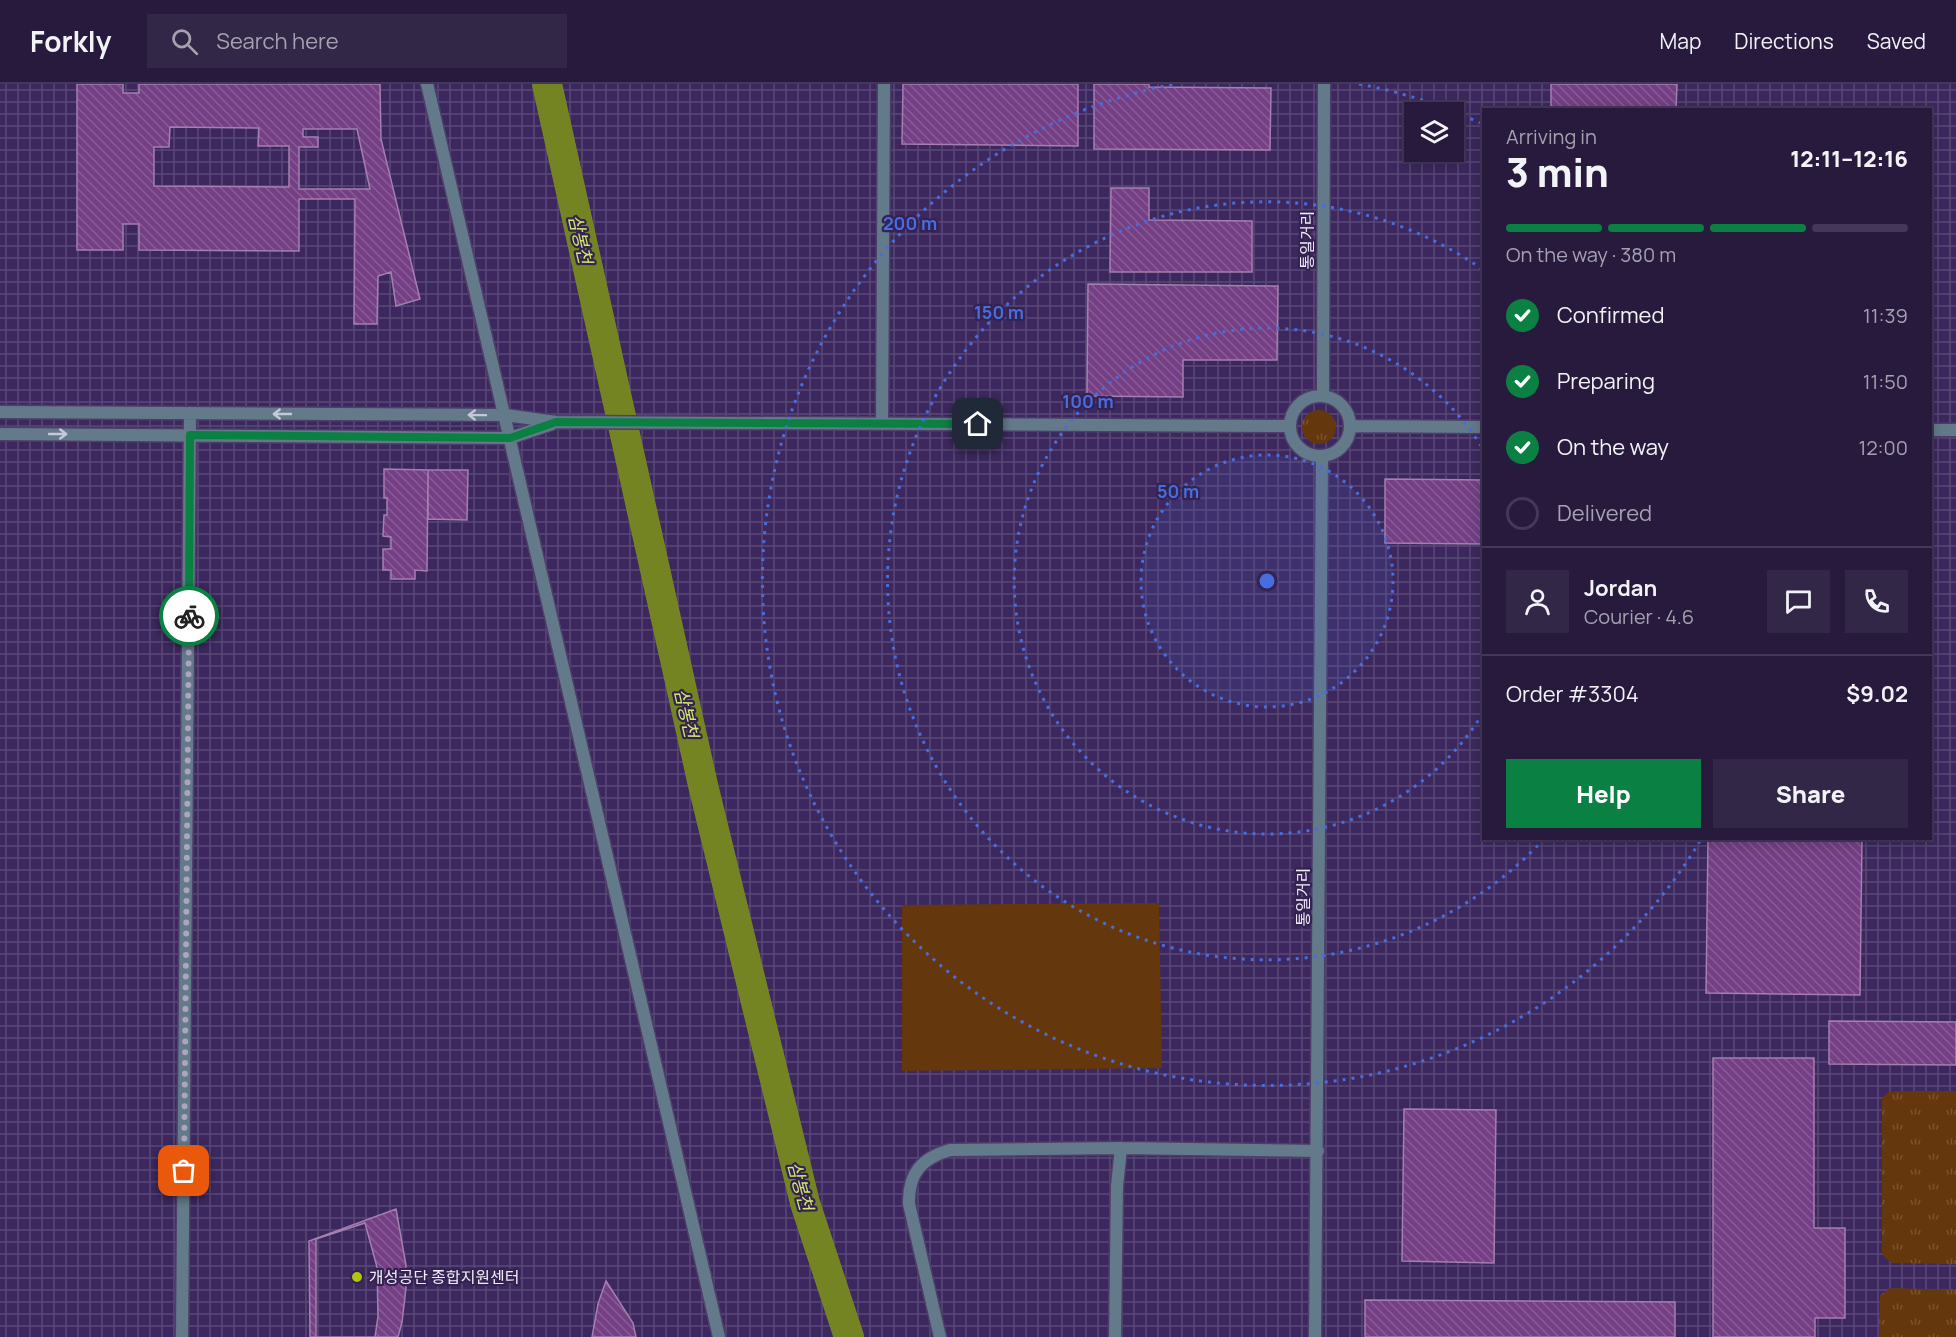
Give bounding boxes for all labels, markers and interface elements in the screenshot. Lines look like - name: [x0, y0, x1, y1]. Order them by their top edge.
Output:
- search box: [147, 14, 567, 68]
- text: Forkly: [30, 22, 111, 60]
- icon: search: [168, 25, 201, 58]
- text: Search here: [216, 26, 339, 56]
- text: Map: [1660, 27, 1701, 55]
- text: Directions: [1734, 27, 1834, 55]
- text: Saved: [1867, 27, 1926, 55]
- map controls: [1404, 102, 1464, 162]
- button: layers: [1404, 102, 1464, 162]
- text: Arriving in: [1506, 123, 1597, 150]
- text: 12:11–12:16: [1790, 144, 1908, 174]
- text: 3 min: [1506, 145, 1609, 199]
- text: 200 m: [883, 211, 937, 235]
- street label: 통일거리: [1296, 211, 1318, 269]
- water label: 삼봉천: [564, 212, 599, 268]
- text: On the way · 380 m: [1506, 241, 1676, 268]
- icon: check: [1506, 299, 1539, 332]
- text: 150 m: [974, 300, 1024, 324]
- text: Confirmed: [1557, 300, 1665, 330]
- text: 11:39: [1863, 302, 1908, 329]
- icon: check: [1506, 365, 1539, 398]
- text: Preparing: [1557, 366, 1655, 396]
- text: 11:50: [1863, 368, 1908, 395]
- text: 100 m: [1062, 389, 1114, 413]
- pin: [952, 398, 1003, 449]
- icon: home: [961, 407, 994, 440]
- one-way arrow: [272, 408, 292, 420]
- one-way arrow: [467, 409, 487, 421]
- one-way arrow: [48, 428, 68, 440]
- icon: check: [1506, 431, 1539, 464]
- text: On the way: [1557, 432, 1669, 462]
- text: 12:00: [1858, 434, 1908, 461]
- text: 50 m: [1157, 479, 1199, 503]
- text: Delivered: [1557, 498, 1652, 528]
- button: person: [1506, 570, 1569, 633]
- button: chat: [1767, 570, 1830, 633]
- button: phone: [1845, 570, 1908, 633]
- centre of rings: [1257, 571, 1277, 591]
- text: Jordan: [1584, 573, 1657, 603]
- courier: [159, 586, 219, 646]
- icon: bike: [173, 600, 206, 633]
- text: Courier · 4.6: [1584, 603, 1694, 630]
- text: Order #3304: [1506, 679, 1639, 709]
- text: $9.02: [1846, 679, 1908, 709]
- water label: 삼봉천: [670, 686, 705, 742]
- button: Help: [1506, 759, 1701, 828]
- button: Share: [1713, 759, 1908, 828]
- street label: 통일거리: [1292, 868, 1314, 926]
- pin: [158, 1145, 209, 1196]
- icon: bag: [167, 1154, 200, 1187]
- water label: 삼봉천: [783, 1159, 820, 1215]
- place label: 개성공단 종합지원센터: [369, 1266, 519, 1288]
- marker: 개성공단 종합지원센터: [350, 1270, 364, 1284]

